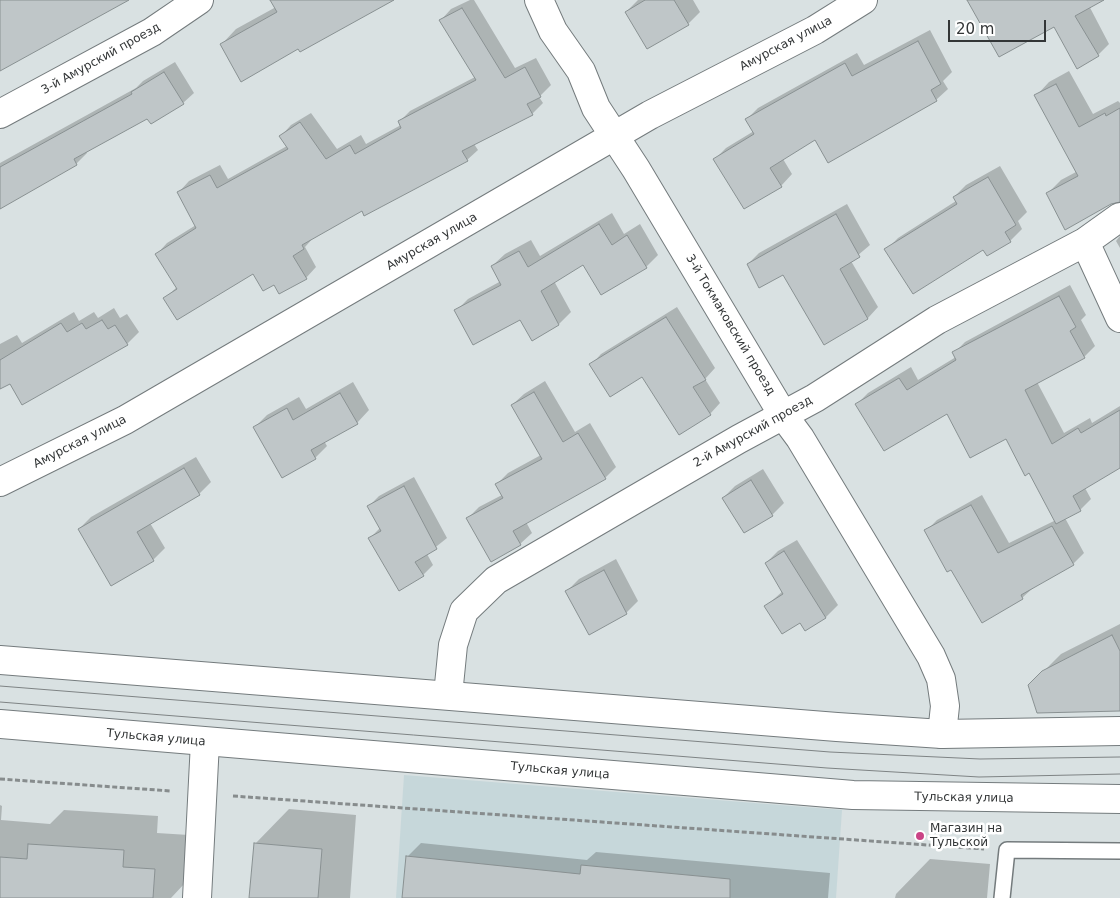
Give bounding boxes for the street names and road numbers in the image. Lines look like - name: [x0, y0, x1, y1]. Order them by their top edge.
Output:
- street label: Амурская улица: [737, 14, 835, 74]
- street label: 3-й Амурский проезд: [39, 20, 163, 98]
- street label: Амурская улица: [384, 210, 480, 274]
- street label: 3-й Токмаковский проезд: [682, 252, 778, 398]
- street label: 2-й Амурский проезд: [691, 393, 815, 471]
- street label: Амурская улица: [31, 412, 129, 472]
- street label: Тульская улица: [106, 726, 206, 750]
- street label: Тульская улица: [510, 759, 610, 783]
- street label: Тульская улица: [914, 790, 1014, 806]

